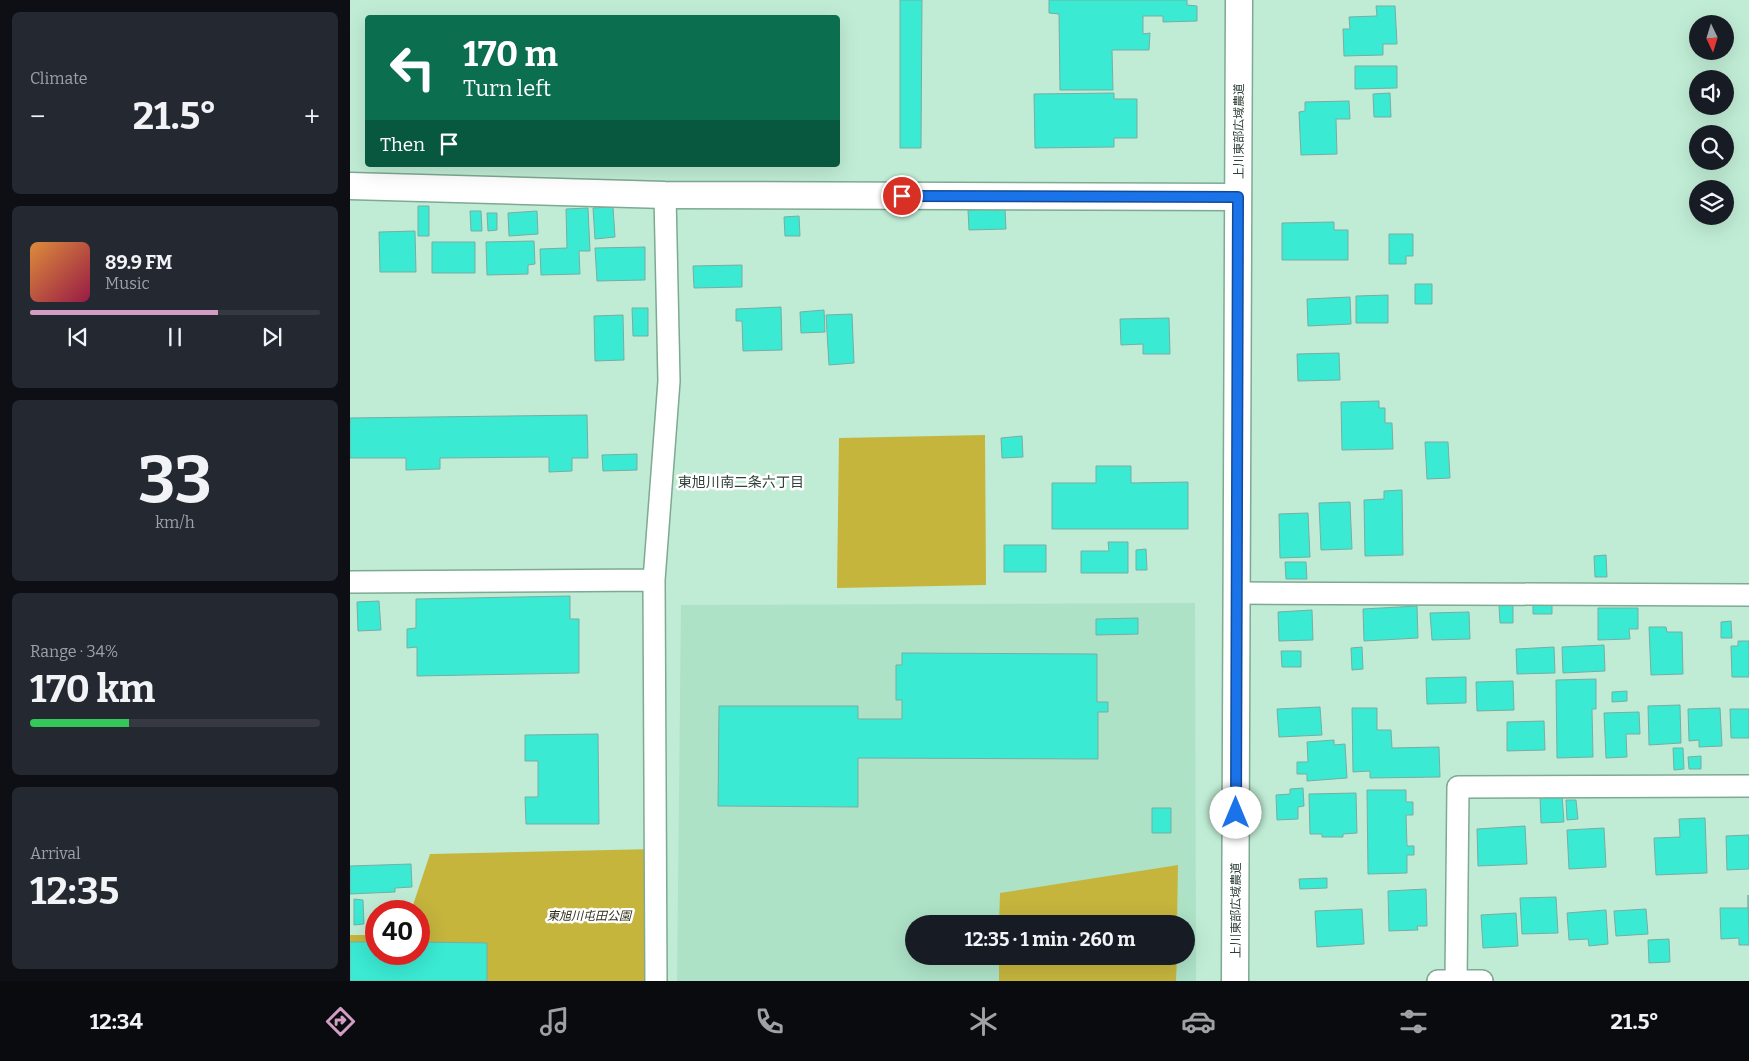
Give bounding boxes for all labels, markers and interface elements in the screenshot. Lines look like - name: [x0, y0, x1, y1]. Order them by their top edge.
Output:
- north arrow: [1689, 15, 1734, 60]
- map controls: [1689, 15, 1734, 225]
- text: 170 m: [463, 33, 558, 75]
- icon: left: [380, 35, 445, 100]
- text: Climate: [30, 69, 88, 88]
- button: sound: [1689, 70, 1734, 115]
- text: Turn left: [463, 75, 551, 102]
- street label: 上川東部広域農道: [1232, 83, 1246, 179]
- text: 21.5°: [133, 93, 217, 139]
- text: −: [30, 100, 45, 133]
- text: +: [304, 100, 320, 133]
- button: search: [1689, 125, 1734, 170]
- icon: arrive: [435, 130, 463, 158]
- text: Then: [380, 133, 425, 156]
- pin: [881, 175, 923, 217]
- button: layers: [1689, 180, 1734, 225]
- icon: arrive: [888, 182, 916, 210]
- text: 89.9 FM: [105, 251, 172, 274]
- text: Music: [105, 274, 150, 293]
- icon: previous: [64, 323, 92, 351]
- icon: pause: [161, 323, 189, 351]
- icon: next: [258, 323, 286, 351]
- text: 33: [138, 441, 212, 519]
- district label: 東旭川南二条六丁目: [678, 474, 804, 491]
- text: km/h: [155, 513, 195, 532]
- text: Range · 34%: [30, 642, 118, 661]
- text: 170 km: [30, 666, 155, 712]
- position arrow: [1209, 786, 1261, 838]
- text: Arrival: [30, 844, 81, 863]
- street label: 上川東部広域農道: [1229, 862, 1243, 958]
- text: 12:35: [30, 868, 119, 914]
- speed limit sign: 40: [365, 900, 430, 965]
- park label: 東旭川屯田公園: [547, 909, 633, 923]
- text: 12:35 · 1 min · 260 m: [965, 928, 1135, 951]
- icon: directions: [323, 1004, 358, 1039]
- icon: music: [537, 1004, 572, 1039]
- icon: phone: [752, 1004, 787, 1039]
- icon: climate: [966, 1004, 1001, 1039]
- icon: car: [1181, 1004, 1216, 1039]
- icon: filters: [1396, 1004, 1431, 1039]
- text: 12:34: [90, 1008, 143, 1035]
- text: 21.5°: [1610, 1008, 1659, 1035]

